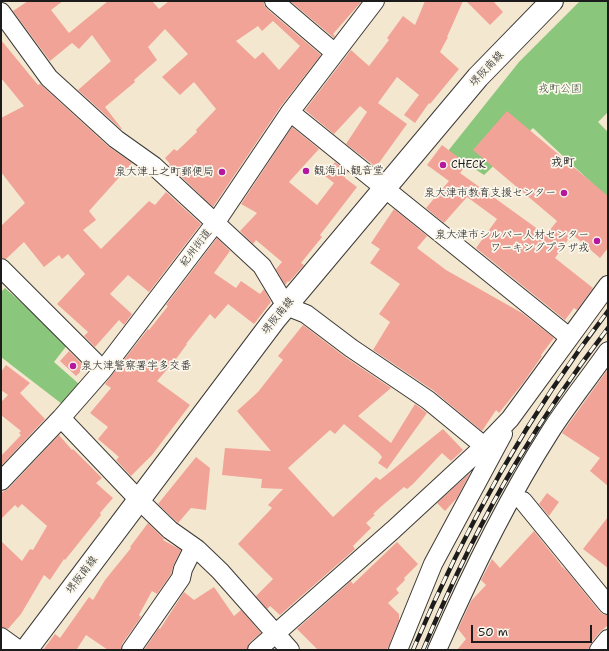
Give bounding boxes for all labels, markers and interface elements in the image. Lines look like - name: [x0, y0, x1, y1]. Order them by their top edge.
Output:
- street label: 堺阪南線: [467, 48, 507, 90]
- park label: 戎町公園: [538, 82, 582, 96]
- district label: 戎町: [551, 156, 575, 170]
- place label: CHECK: [451, 158, 486, 172]
- marker: CHECK: [438, 160, 448, 170]
- place label: 観海山 観音堂: [314, 164, 384, 178]
- place label: 泉大津上之町郵便局: [115, 165, 214, 179]
- marker: 観海山 観音堂: [301, 166, 311, 176]
- marker: 泉大津上之町郵便局: [217, 167, 227, 177]
- place label: 泉大津市教育支援センター: [424, 186, 556, 200]
- marker: 泉大津市教育支援センター: [559, 188, 569, 198]
- street label: 紀州街道: [177, 226, 215, 270]
- place label: 泉大津市シルバー人材センター ワーキングプラザ戎: [435, 228, 589, 254]
- marker: 泉大津市シルバー人材センター ワーキングプラザ戎: [592, 236, 602, 246]
- street label: 堺阪南線: [259, 295, 297, 337]
- place label: 泉大津警察署宇多交番: [81, 359, 191, 373]
- marker: 泉大津警察署宇多交番: [68, 361, 78, 371]
- street label: 堺阪南線: [63, 553, 101, 597]
- scale bar: [473, 617, 594, 643]
- text: 50 m: [478, 624, 508, 640]

